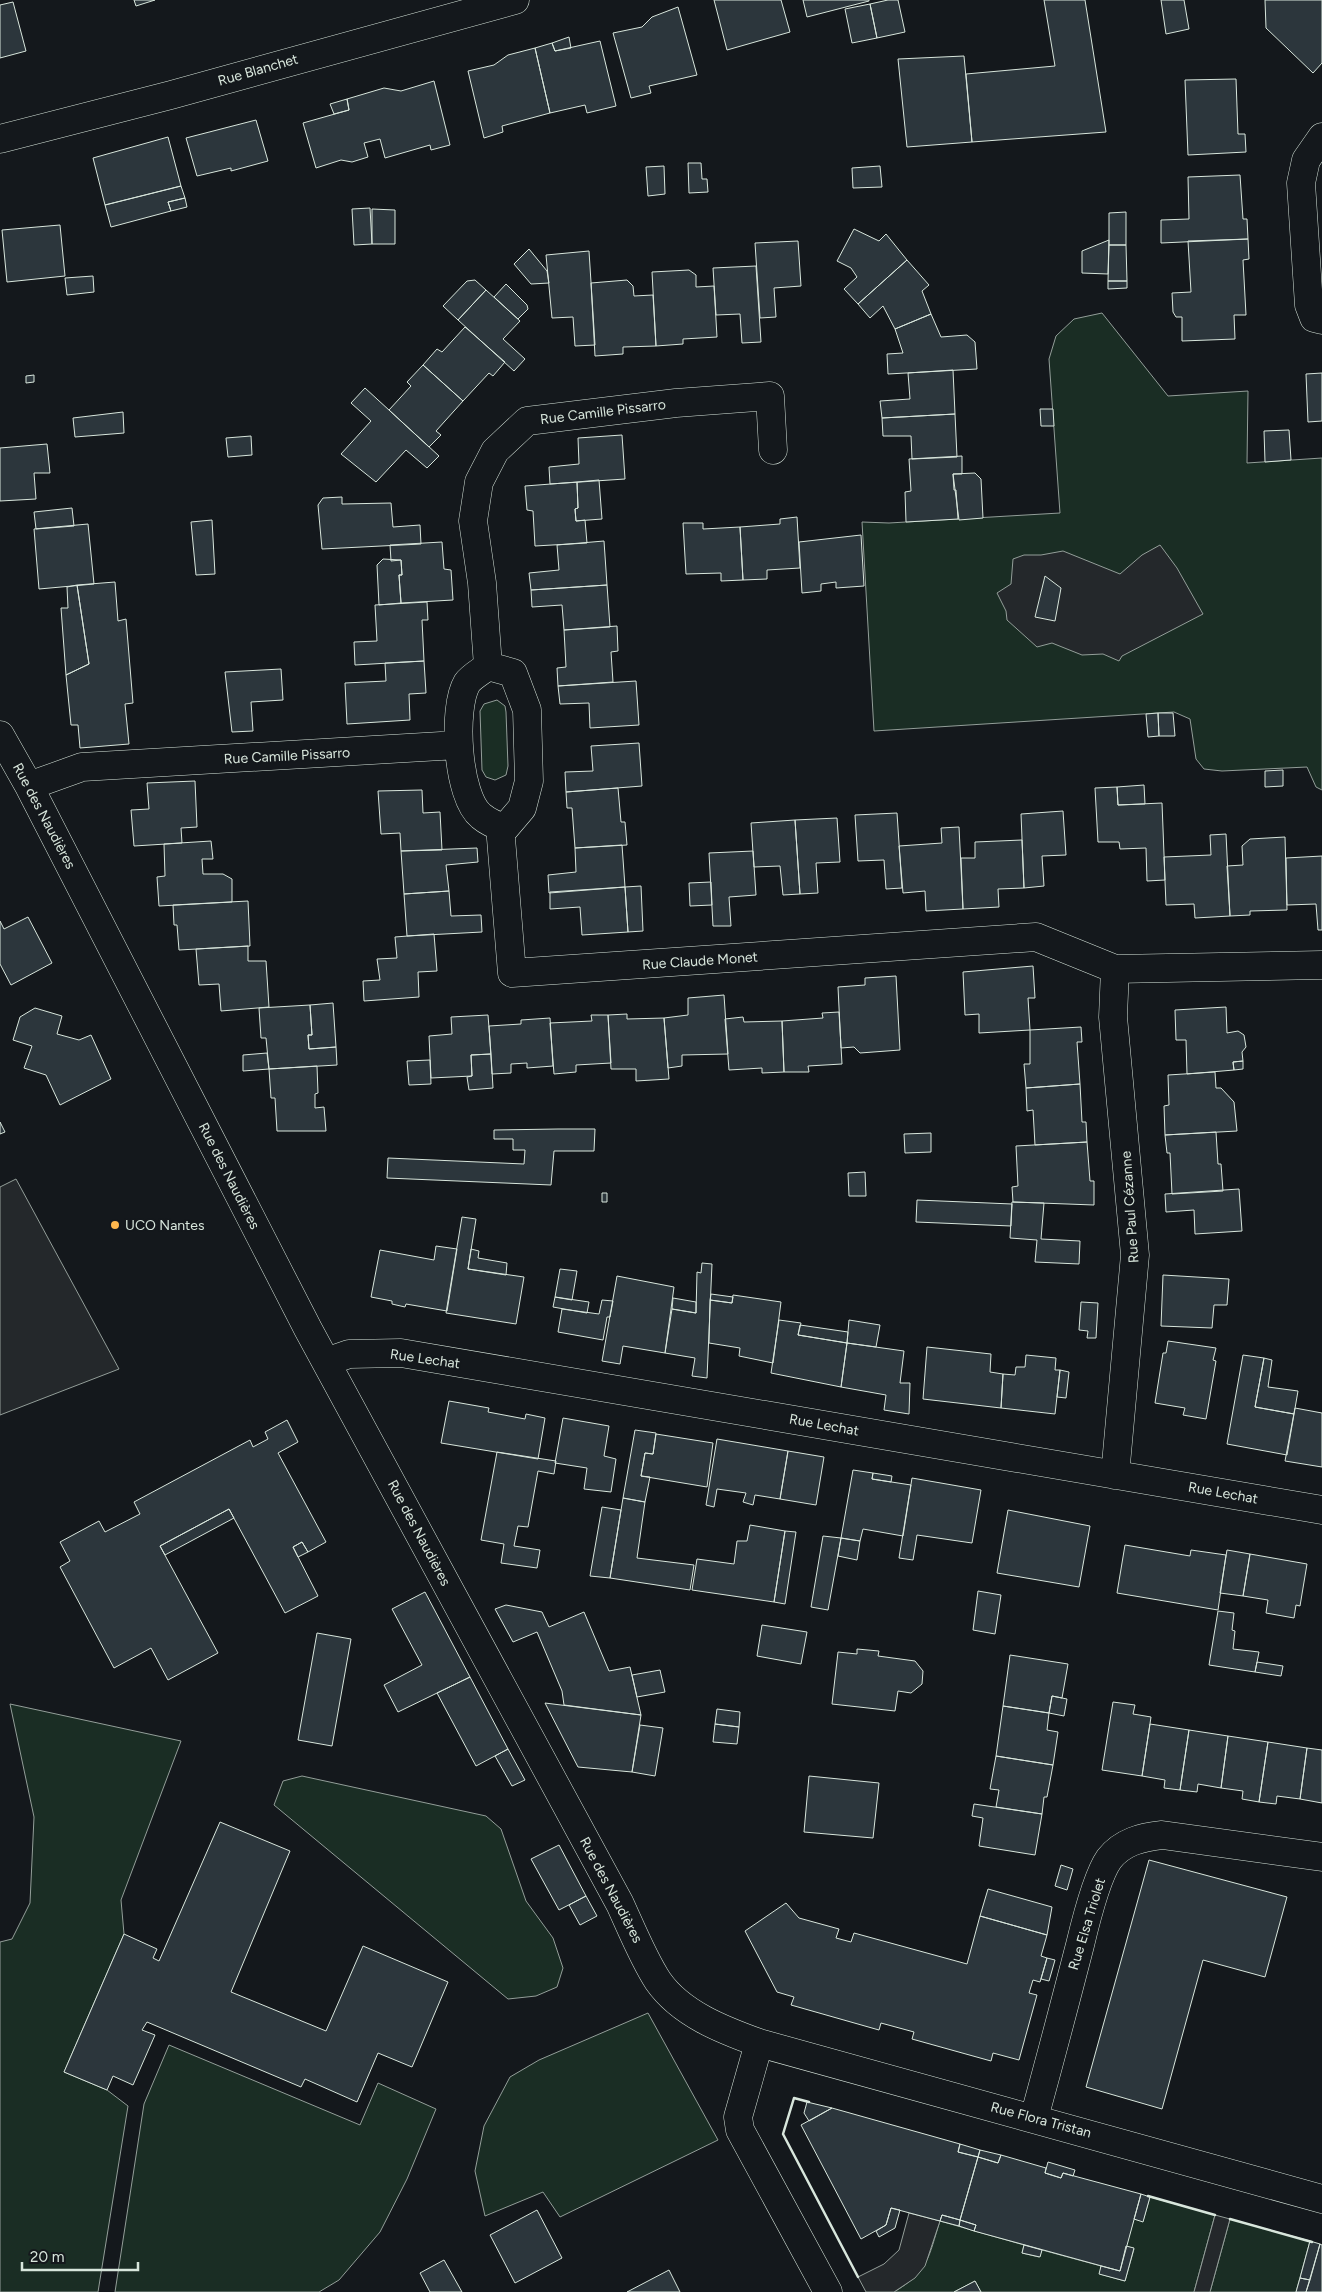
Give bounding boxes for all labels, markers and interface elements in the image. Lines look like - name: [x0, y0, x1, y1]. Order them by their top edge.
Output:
- street label: Rue Blanchet: [216, 50, 300, 90]
- street label: Rue Camille Pissarro: [539, 396, 667, 428]
- street label: Rue Camille Pissarro: [223, 744, 351, 768]
- street label: Rue des Naudières: [9, 760, 79, 872]
- street label: Rue Claude Monet: [642, 948, 758, 974]
- street label: Rue des Naudières: [195, 1120, 263, 1232]
- street label: Rue Paul Cézanne: [1118, 1150, 1142, 1264]
- place label: UCO Nantes: [125, 1217, 205, 1234]
- marker: UCO Nantes: [109, 1219, 121, 1231]
- street label: Rue Lechat: [389, 1346, 461, 1372]
- street label: Rue Lechat: [788, 1411, 860, 1439]
- street label: Rue des Naudières: [384, 1477, 454, 1589]
- street label: Rue Lechat: [1187, 1479, 1259, 1507]
- street label: Rue des Naudières: [576, 1834, 646, 1946]
- street label: Rue Elsa Triolet: [1065, 1876, 1109, 1972]
- street label: Rue Flora Tristan: [989, 2098, 1093, 2142]
- scale bar: [22, 2240, 139, 2272]
- text: 20 m: [30, 2248, 64, 2266]

